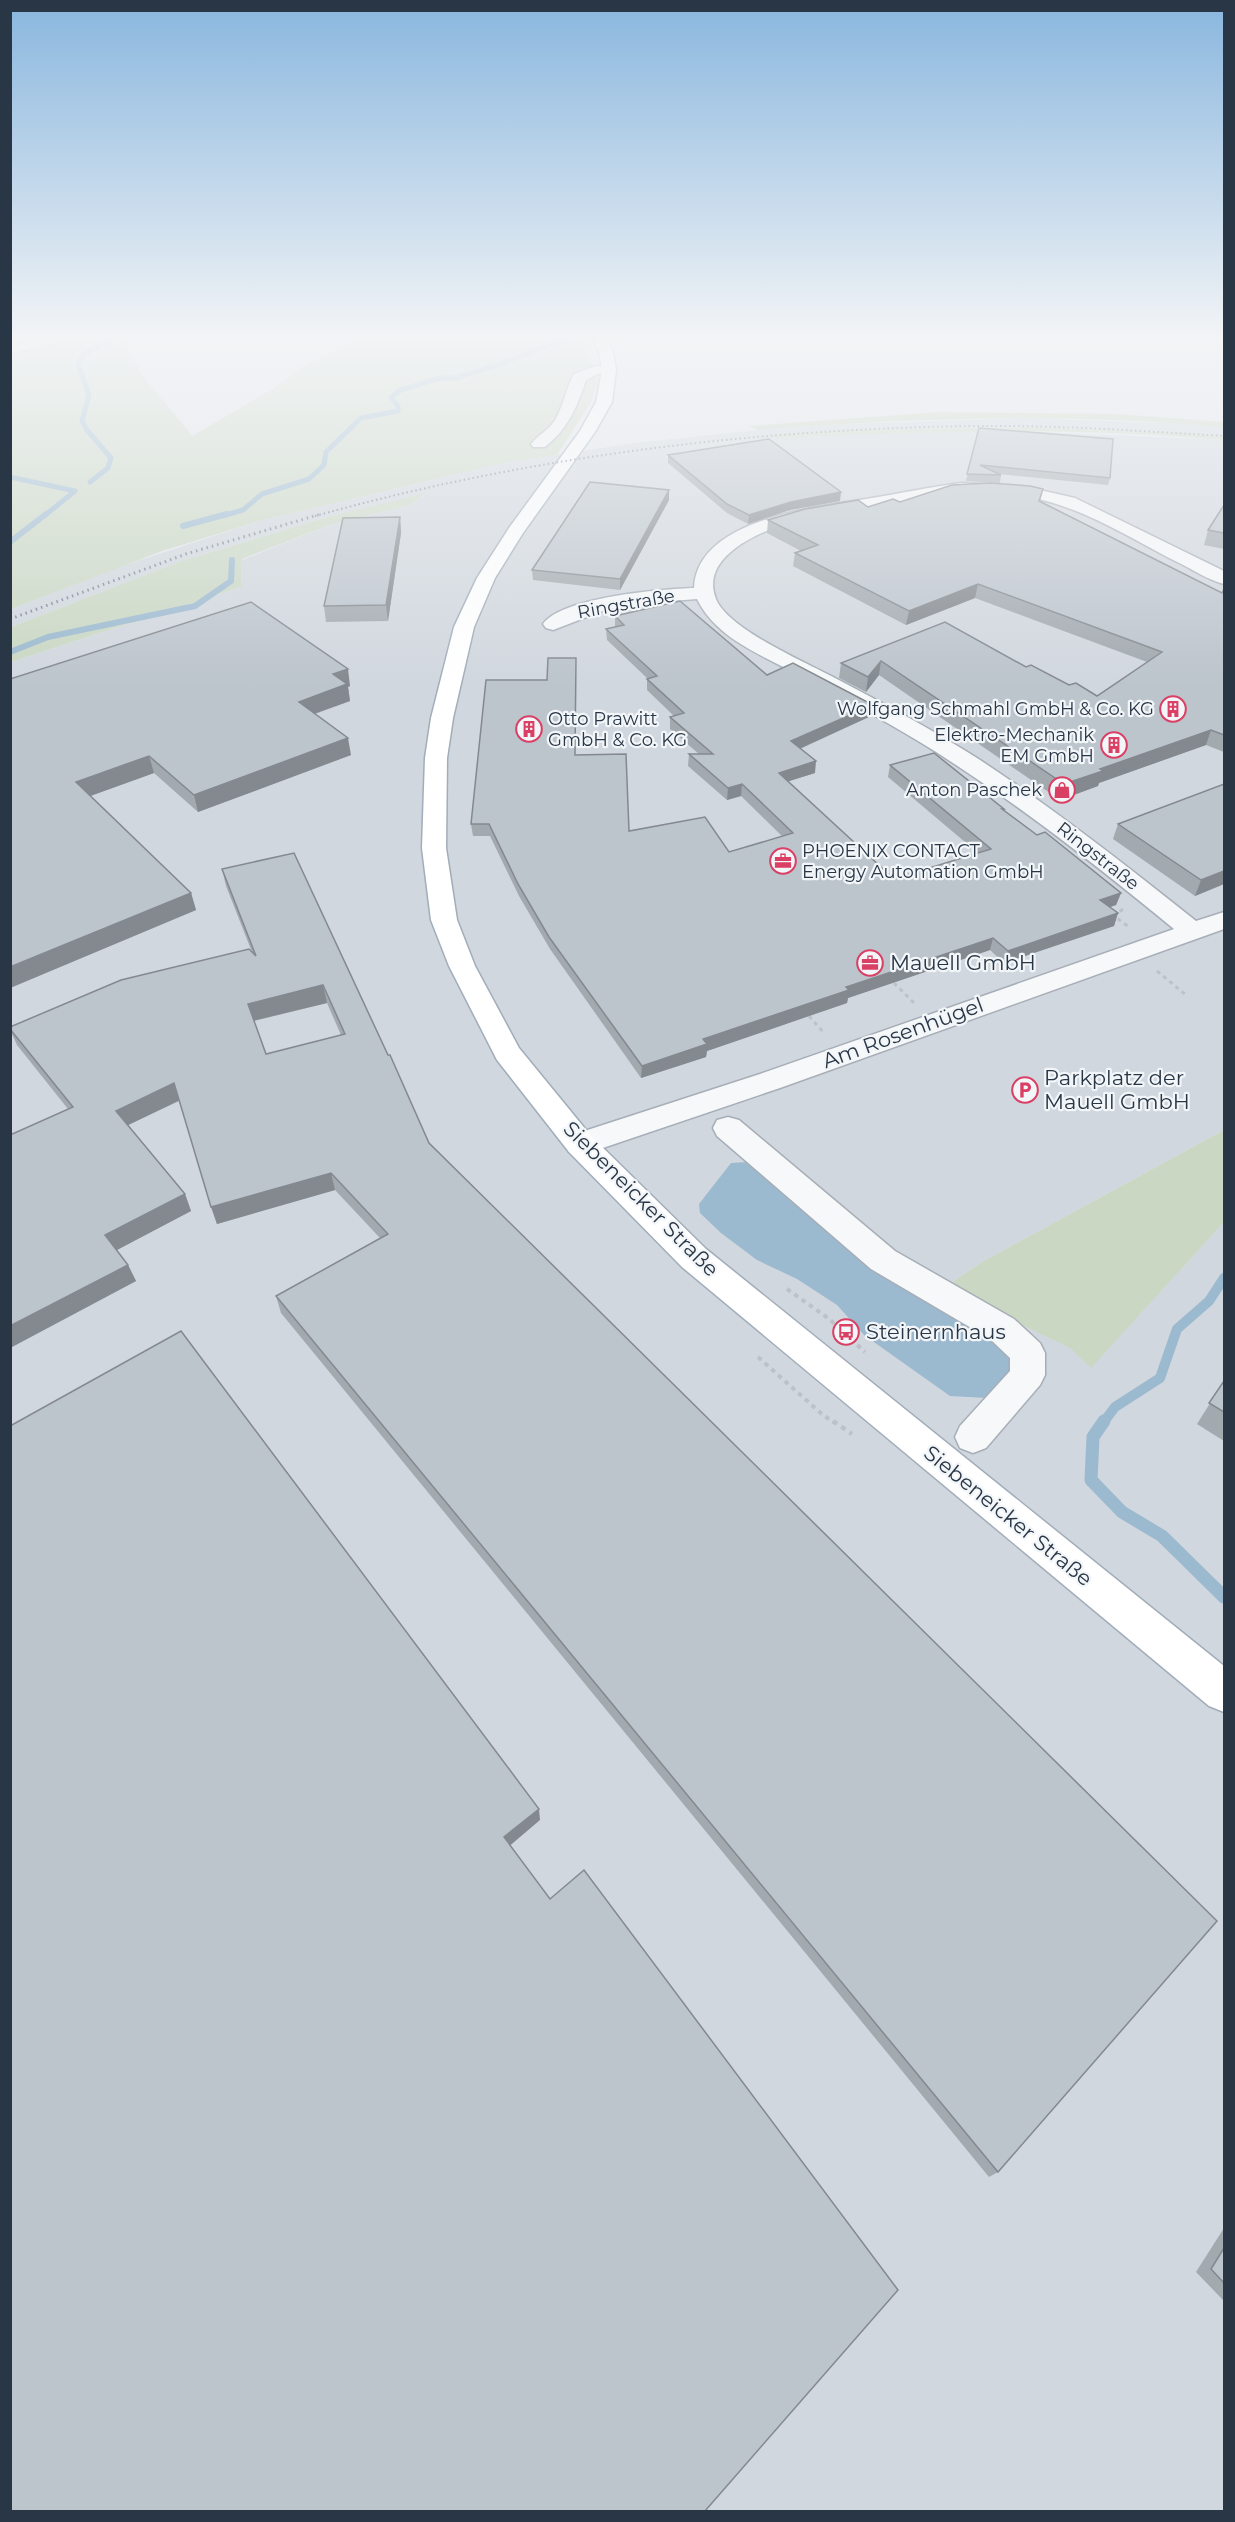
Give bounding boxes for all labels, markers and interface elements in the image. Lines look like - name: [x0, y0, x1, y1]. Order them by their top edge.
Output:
- street label: Ringstraße: [576, 585, 677, 623]
- building icon: Wolfgang Schmahl GmbH & Co. KG: [1158, 694, 1188, 724]
- place label: Wolfgang Schmahl GmbH & Co. KG: [837, 698, 1154, 720]
- place label: Otto Prawitt GmbH & Co. KG: [548, 708, 687, 751]
- building icon: Otto Prawitt GmbH & Co. KG: [514, 714, 544, 744]
- place label: Elektro-Mechanik EM GmbH: [934, 724, 1094, 767]
- building icon: Elektro-Mechanik EM GmbH: [1099, 730, 1129, 760]
- shop icon: Anton Paschek: [1047, 775, 1077, 805]
- place label: Anton Paschek: [906, 779, 1042, 801]
- street label: Ringstraße: [1052, 817, 1144, 895]
- place label: PHOENIX CONTACT Energy Automation GmbH: [802, 840, 1044, 883]
- office icon: PHOENIX CONTACT Energy Automation GmbH: [768, 846, 798, 876]
- office icon: Mauell GmbH: [855, 948, 885, 978]
- place label: Mauell GmbH: [890, 950, 1036, 975]
- street label: Am Rosenhügel: [819, 992, 987, 1073]
- place label: Parkplatz der Mauell GmbH: [1044, 1065, 1190, 1114]
- parking icon: Parkplatz der Mauell GmbH: [1010, 1075, 1040, 1105]
- street label: Siebeneicker Straße: [559, 1116, 724, 1281]
- bus stop icon: Steinernhaus: [831, 1317, 861, 1347]
- place label: Steinernhaus: [866, 1319, 1006, 1344]
- street label: Siebeneicker Straße: [919, 1440, 1097, 1591]

